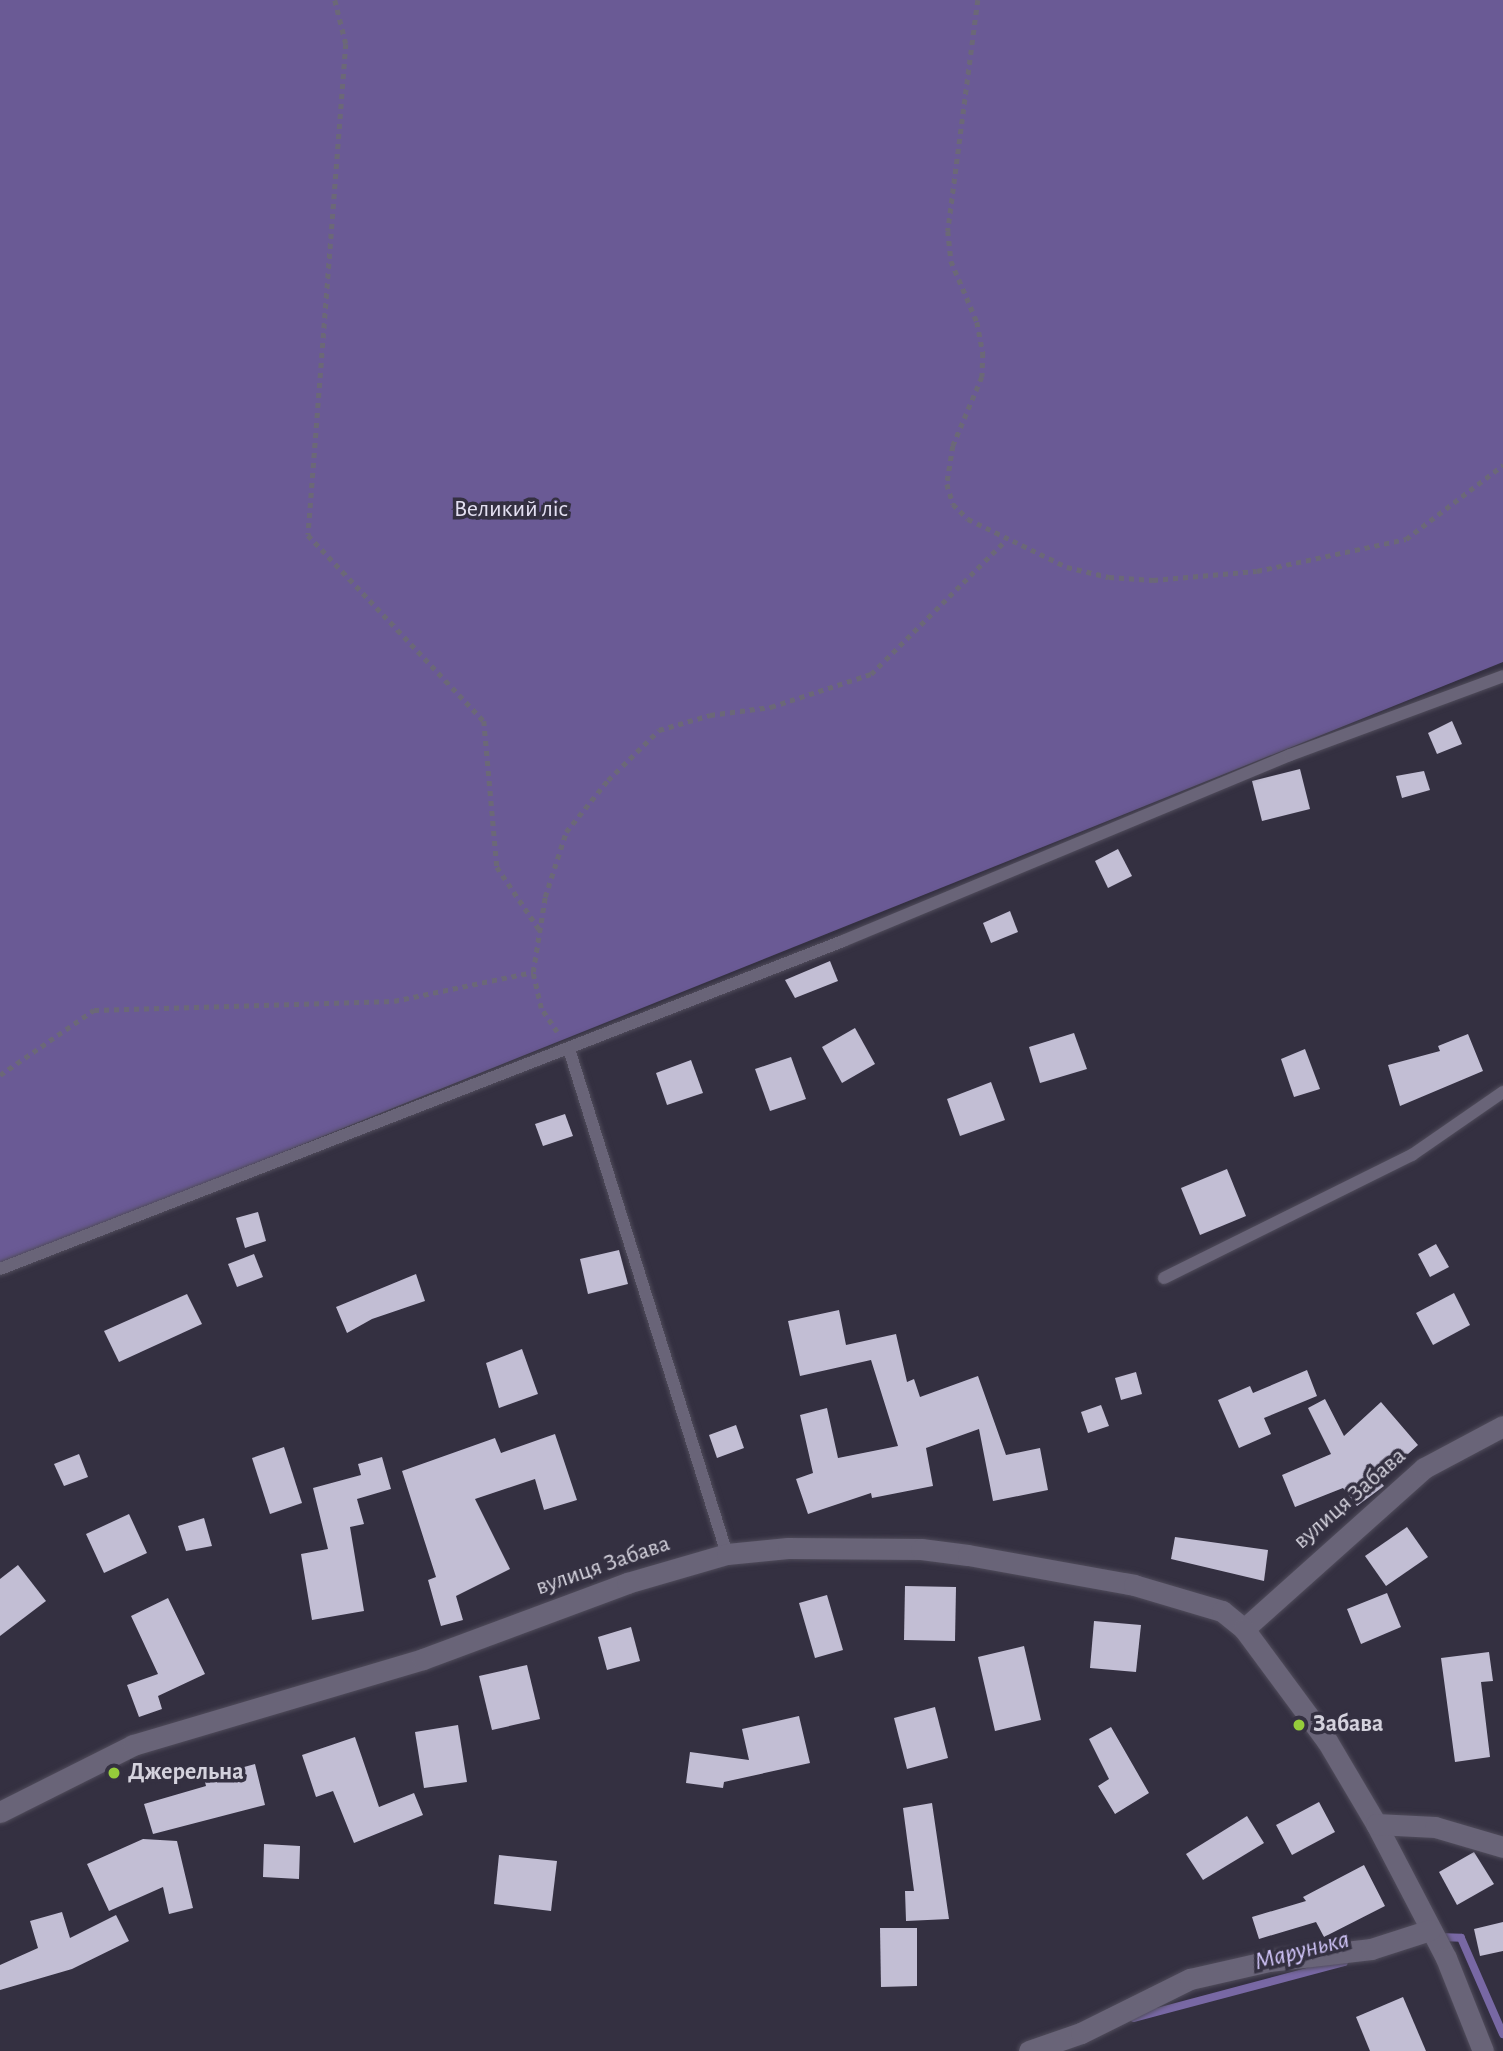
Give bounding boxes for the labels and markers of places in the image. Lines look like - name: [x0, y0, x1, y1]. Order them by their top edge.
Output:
- place label: Забава: [1313, 1711, 1383, 1739]
- marker: Забава: [1291, 1717, 1307, 1733]
- place label: Джерельна: [128, 1759, 244, 1787]
- marker: Джерельна: [106, 1765, 122, 1781]

